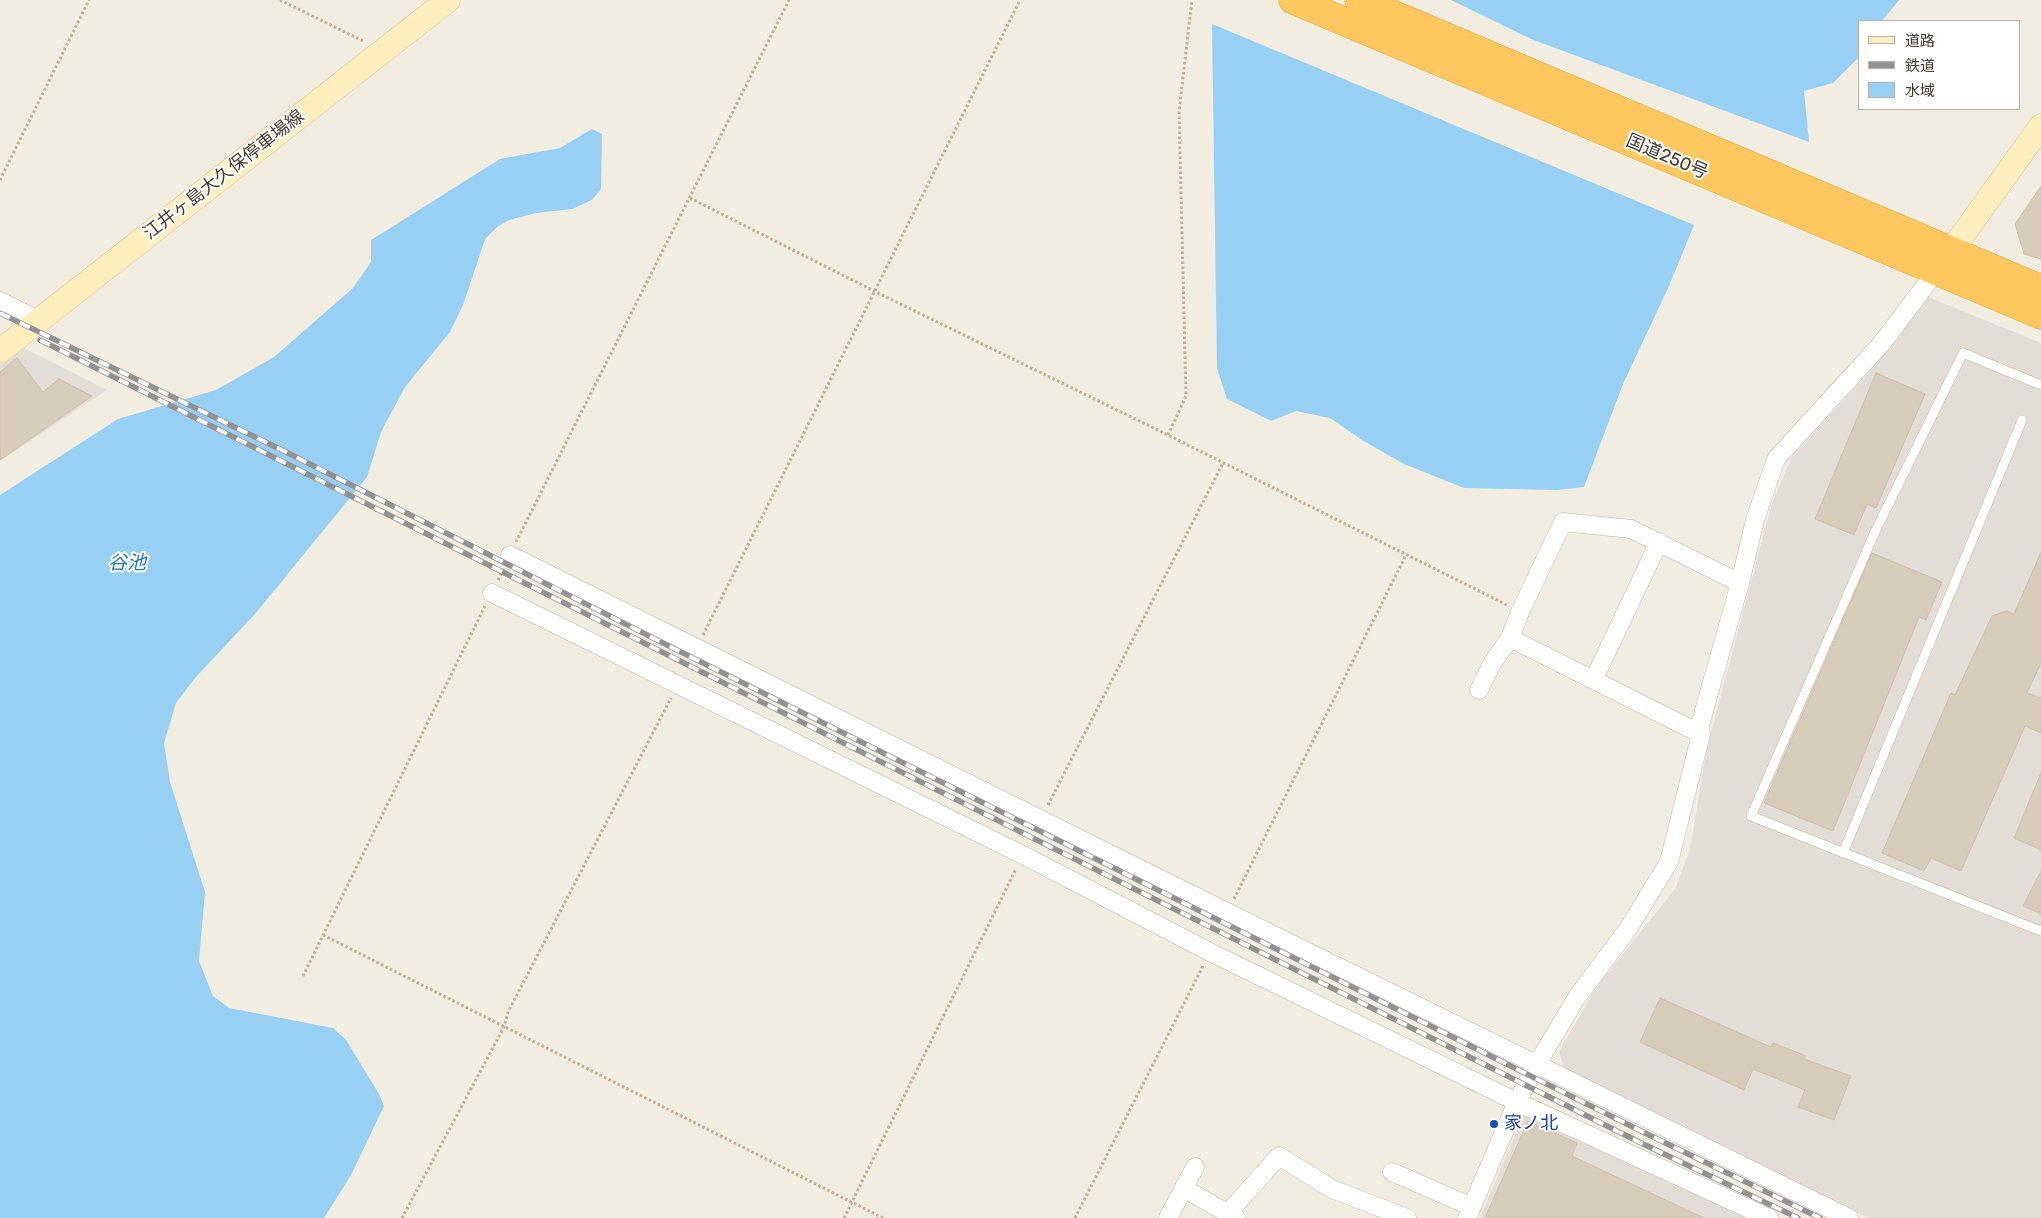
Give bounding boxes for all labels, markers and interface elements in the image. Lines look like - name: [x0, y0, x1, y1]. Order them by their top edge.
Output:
- legend: [1858, 20, 2021, 110]
- text: 道路: [1905, 32, 1935, 50]
- text: 鉄道: [1905, 57, 1935, 75]
- text: 水域: [1905, 82, 1935, 100]
- street label: 江井ヶ島大久保停車場線: [139, 106, 309, 244]
- street label: 国道250号: [1623, 130, 1711, 184]
- water label: 谷池: [108, 553, 146, 575]
- place label: 家ノ北: [1504, 1113, 1558, 1135]
- marker: 家ノ北: [1488, 1118, 1500, 1130]

